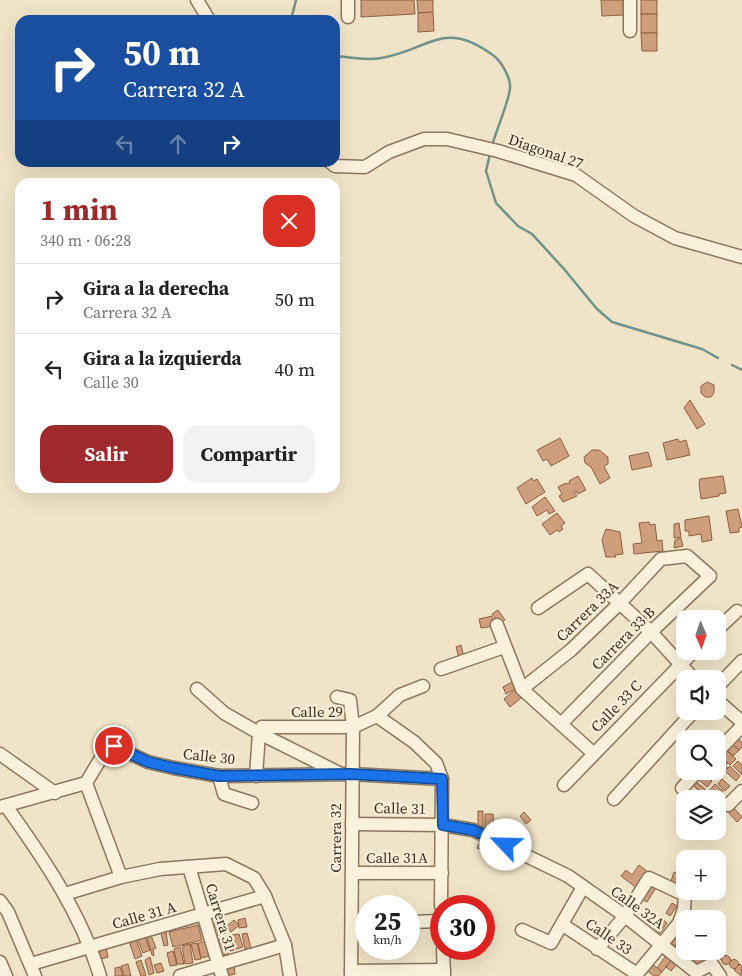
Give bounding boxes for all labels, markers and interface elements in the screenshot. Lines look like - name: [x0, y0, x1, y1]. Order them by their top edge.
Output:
- text: 50 m: [123, 29, 200, 77]
- icon: right: [40, 35, 105, 100]
- text: Carrera 32 A: [123, 74, 245, 104]
- street label: Diagonal 27: [506, 128, 586, 174]
- icon: left: [111, 130, 139, 158]
- icon: ahead: [164, 130, 192, 158]
- icon: right: [217, 130, 245, 158]
- text: 1 min: [40, 189, 118, 230]
- button: close: [263, 195, 315, 247]
- text: 340 m · 06:28: [40, 229, 131, 251]
- text: Gira a la derecha: [83, 275, 229, 301]
- icon: right: [40, 285, 68, 313]
- text: 50 m: [274, 286, 315, 312]
- text: Carrera 32 A: [83, 301, 172, 323]
- text: Gira a la izquierda: [83, 345, 242, 371]
- icon: left: [40, 355, 68, 383]
- text: 40 m: [274, 356, 315, 382]
- text: Calle 30: [83, 371, 139, 393]
- button: Salir: [40, 425, 173, 483]
- button: Compartir: [183, 425, 315, 483]
- street label: Carrera 33A: [551, 576, 623, 646]
- street label: Carrera 33 B: [586, 601, 660, 675]
- north arrow: [676, 610, 726, 660]
- map controls: [676, 610, 726, 960]
- button: sound: [676, 670, 726, 720]
- street label: Calle 33 C: [586, 675, 646, 737]
- street label: Calle 29: [291, 701, 343, 722]
- pin: [93, 725, 135, 767]
- button: search: [676, 730, 726, 780]
- icon: arrive: [100, 732, 128, 760]
- street label: Calle 30: [182, 743, 236, 769]
- button: layers: [676, 790, 726, 840]
- street label: Calle 31: [374, 797, 426, 819]
- street label: Carrera 32: [325, 803, 346, 873]
- position arrow: [479, 818, 531, 870]
- street label: Calle 31A: [366, 847, 428, 868]
- button: +: [676, 850, 726, 900]
- street label: Calle 32A: [607, 880, 669, 934]
- street label: Carrera 31: [201, 881, 241, 953]
- speed limit sign: 30: [430, 895, 495, 960]
- street label: Calle 31 A: [110, 896, 178, 934]
- text: 25: [374, 904, 401, 938]
- button: −: [676, 910, 726, 960]
- street label: Calle 33: [581, 913, 637, 959]
- text: km/h: [373, 932, 402, 948]

